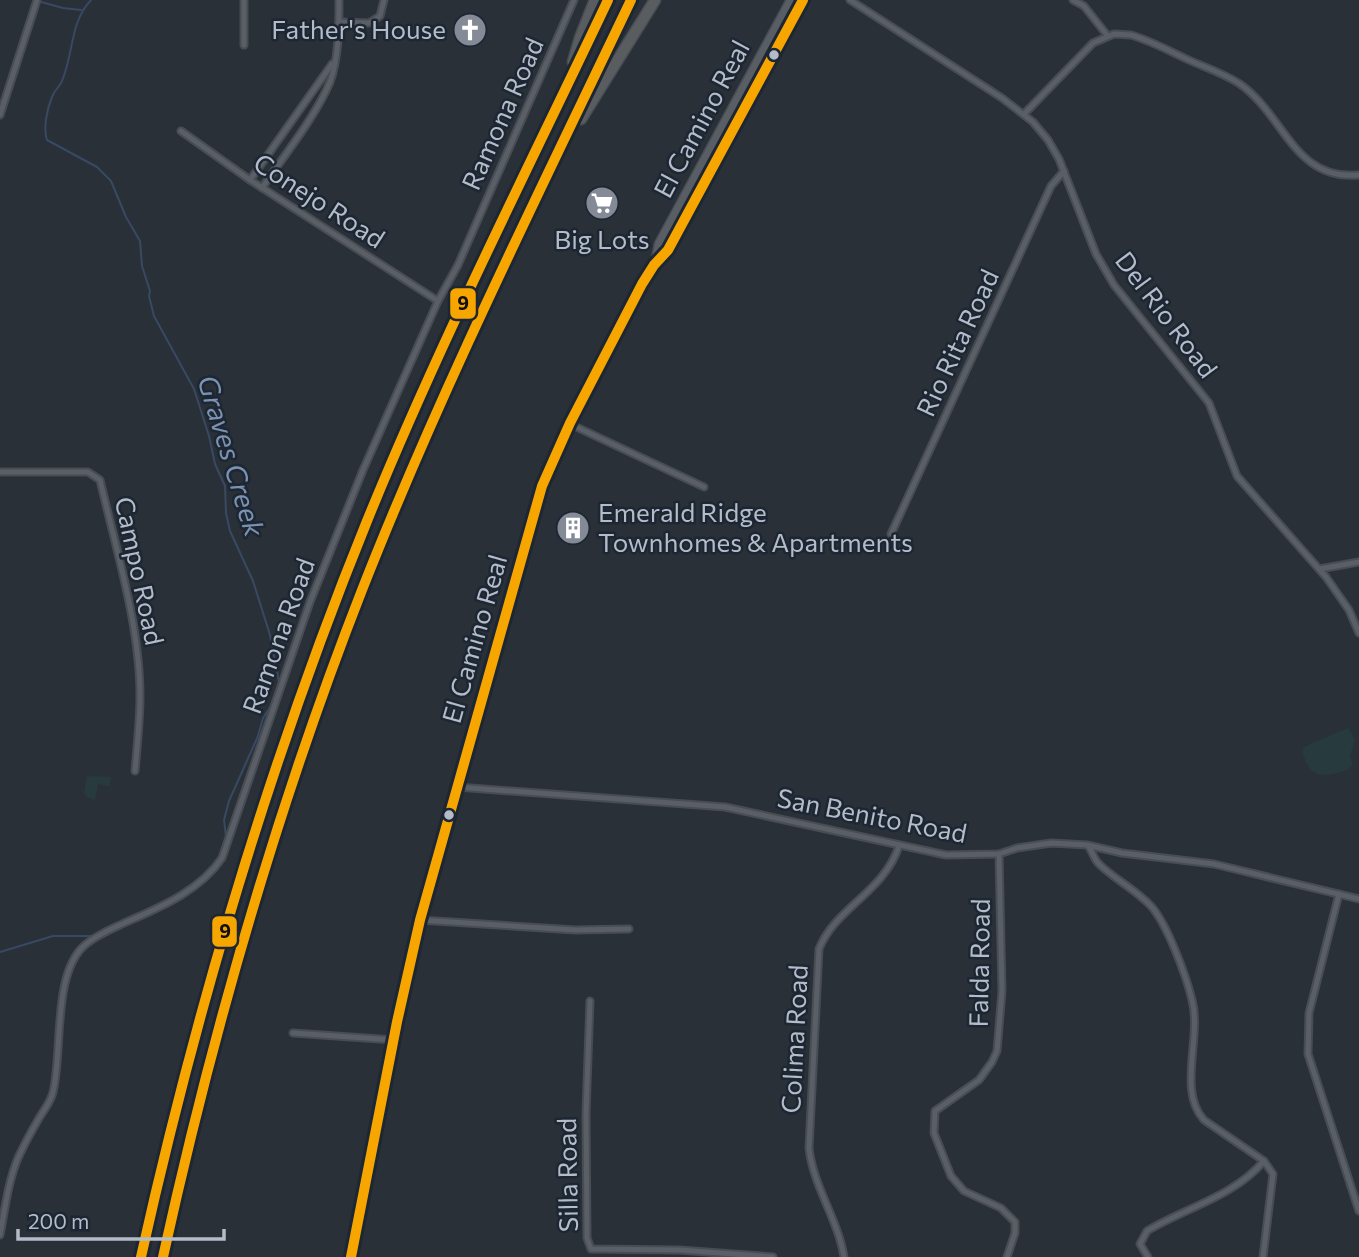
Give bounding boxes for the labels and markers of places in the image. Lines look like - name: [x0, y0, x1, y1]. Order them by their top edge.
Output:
- church icon: Father's House: [451, 11, 489, 49]
- place label: Father's House: [271, 13, 446, 44]
- unlabelled marker: [767, 48, 781, 62]
- supermarket icon: Big Lots: [583, 184, 621, 222]
- place label: Big Lots: [554, 223, 650, 254]
- place label: Emerald Ridge Townhomes & Apartments: [598, 496, 913, 557]
- building icon: Emerald Ridge Townhomes & Apartments: [554, 509, 592, 547]
- unlabelled marker: [442, 808, 456, 822]

